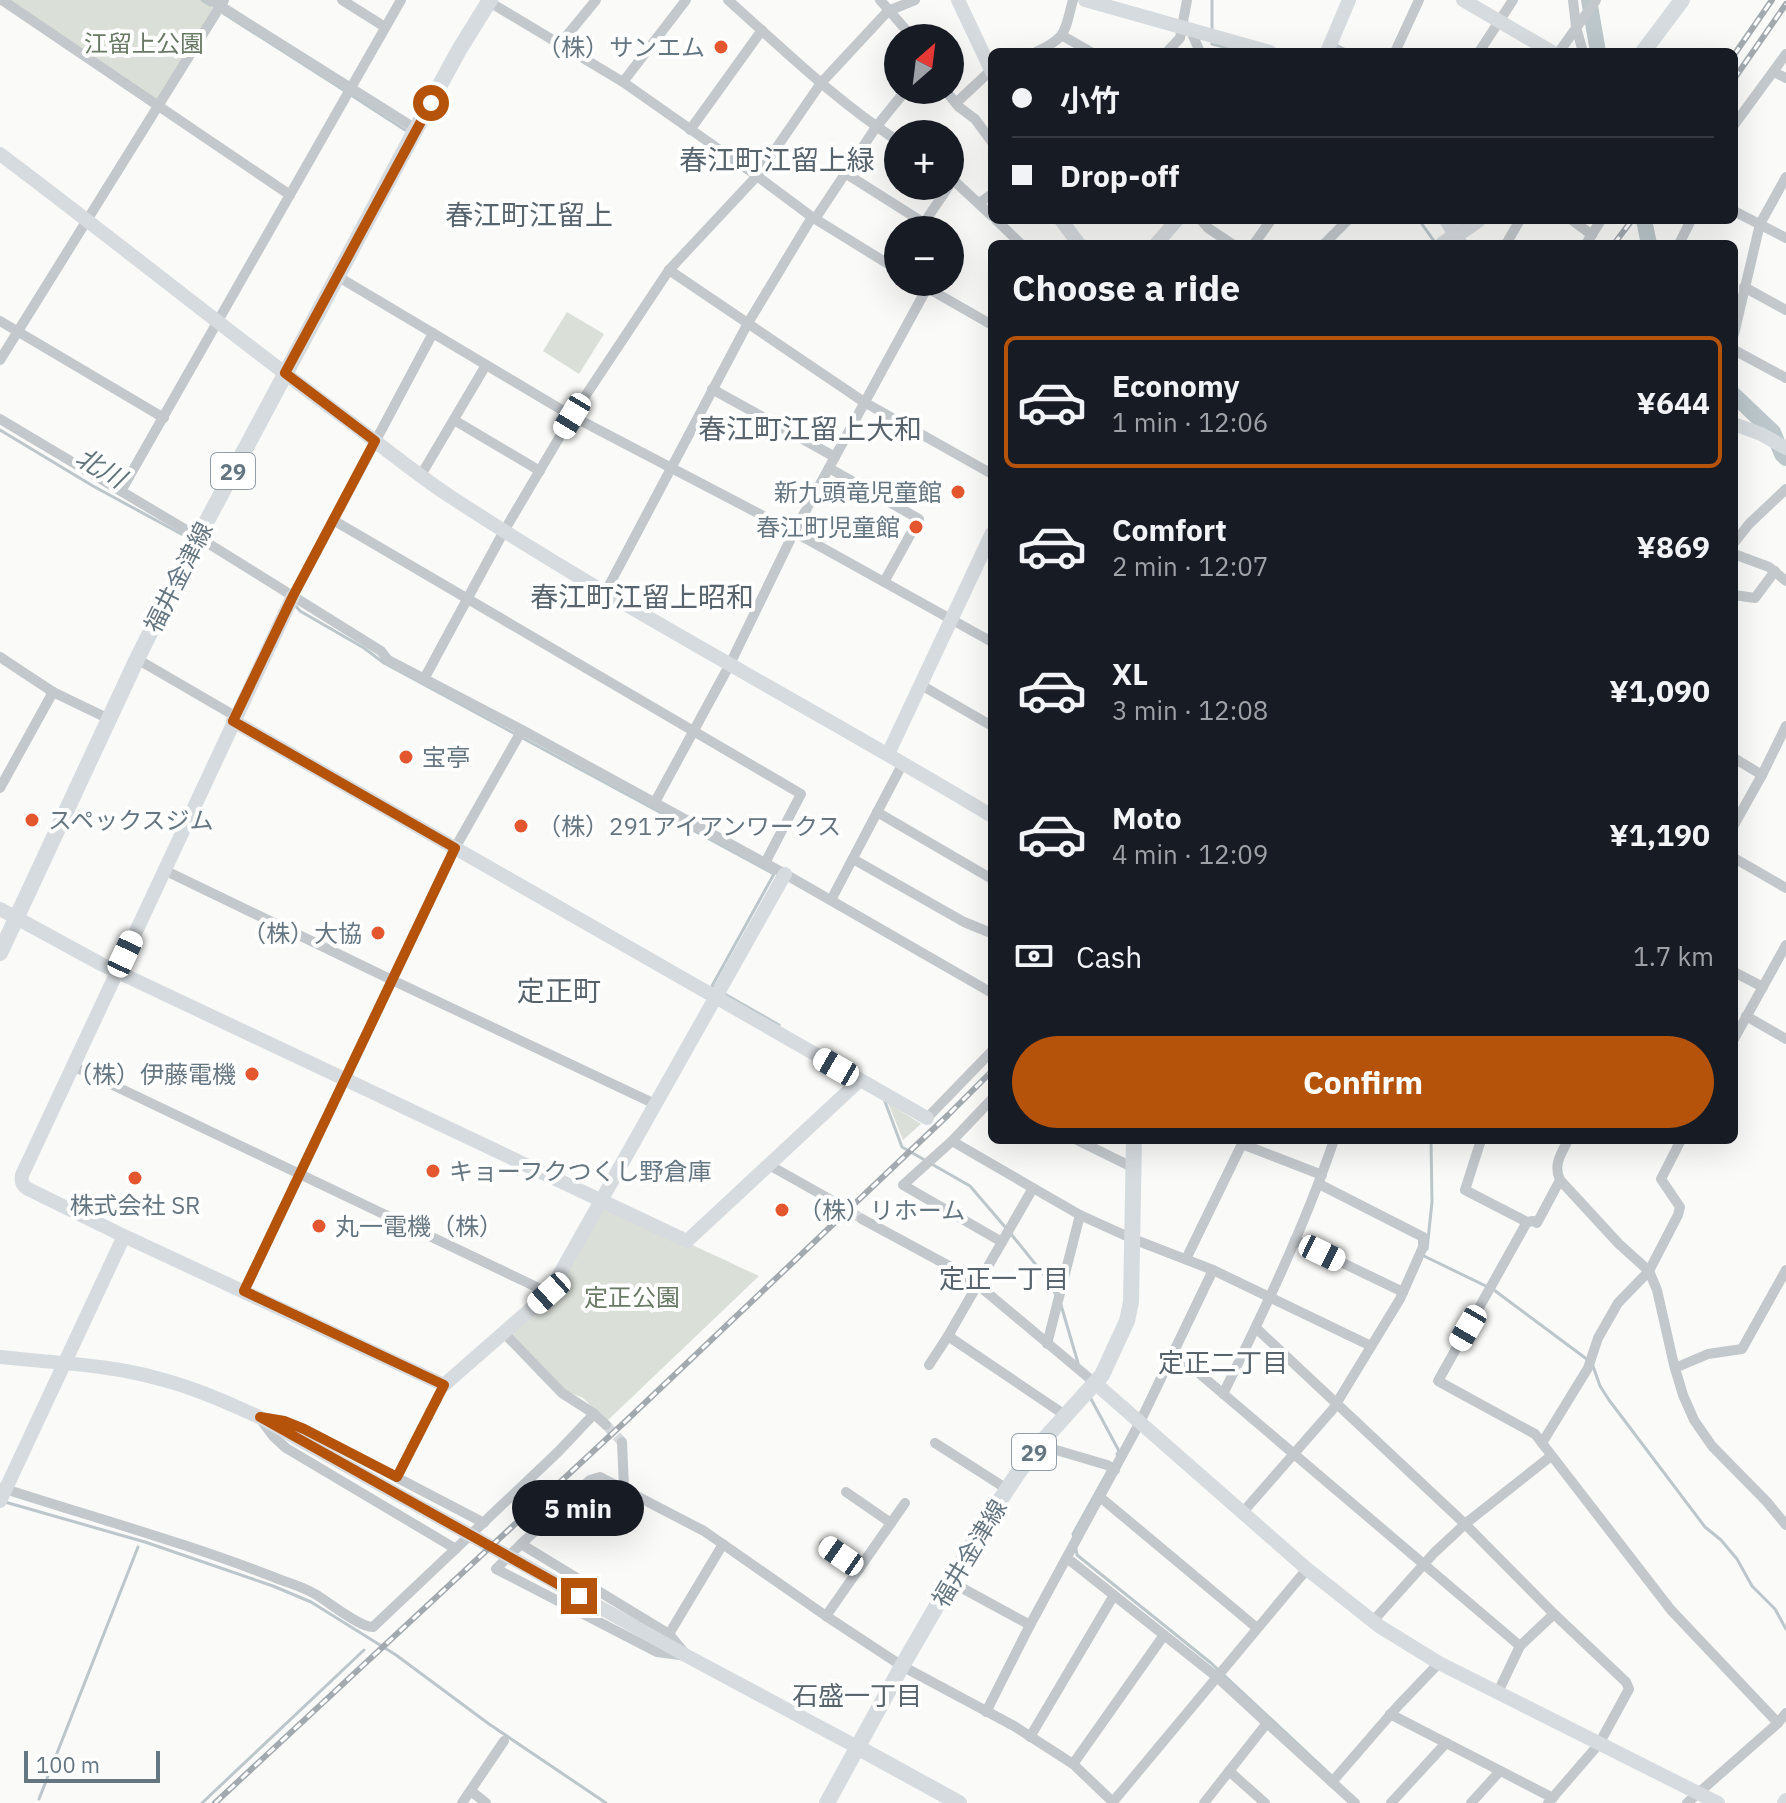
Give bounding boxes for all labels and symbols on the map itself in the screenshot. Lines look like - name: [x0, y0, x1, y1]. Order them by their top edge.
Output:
- north arrow: [884, 24, 964, 104]
- park label: 江留上公園: [84, 27, 204, 59]
- place label: （株）サンエム: [537, 31, 705, 63]
- marker: （株）サンエム: [712, 38, 730, 56]
- route start: [413, 85, 449, 121]
- district label: 春江町江留上緑: [679, 141, 875, 178]
- district label: 春江町江留上: [445, 196, 613, 233]
- car: [549, 389, 595, 443]
- district label: 春江町江留上大和: [698, 410, 922, 447]
- water label: 北川: [70, 439, 135, 496]
- road number: 29: [211, 453, 255, 489]
- place label: 新九頭竜児童館: [774, 476, 942, 508]
- marker: 新九頭竜児童館: [949, 483, 967, 501]
- place label: 春江町児童館: [756, 511, 900, 543]
- street label: 福井金津線: [137, 516, 219, 638]
- marker: 春江町児童館: [907, 518, 925, 536]
- district label: 春江町江留上昭和: [530, 578, 754, 615]
- place label: 宝亭: [422, 741, 470, 773]
- marker: 宝亭: [397, 748, 415, 766]
- place label: スペックスジム: [48, 804, 214, 836]
- place label: （株）291アイアンワークス: [537, 810, 841, 842]
- marker: スペックスジム: [23, 811, 41, 829]
- marker: （株）291アイアンワークス: [512, 817, 530, 835]
- place label: （株）大協: [242, 917, 362, 949]
- marker: （株）大協: [369, 924, 387, 942]
- car: [104, 927, 146, 981]
- district label: 定正町: [517, 972, 601, 1009]
- car: [809, 1045, 863, 1089]
- place label: （株）伊藤電機: [68, 1058, 236, 1090]
- marker: （株）伊藤電機: [243, 1065, 261, 1083]
- place label: キョーフクつくし野倉庫: [449, 1155, 712, 1187]
- marker: キョーフクつくし野倉庫: [424, 1162, 442, 1180]
- marker: 株式会社 SR: [126, 1169, 144, 1187]
- place label: 株式会社 SR: [70, 1189, 200, 1221]
- place label: （株）リホーム: [798, 1194, 965, 1226]
- marker: （株）リホーム: [773, 1201, 791, 1219]
- place label: 丸一電機（株）: [335, 1210, 503, 1242]
- marker: 丸一電機（株）: [310, 1217, 328, 1235]
- car: [1295, 1232, 1349, 1274]
- district label: 定正一丁目: [939, 1261, 1069, 1295]
- car: [523, 1268, 575, 1318]
- park label: 定正公園: [584, 1281, 680, 1313]
- car: [1446, 1301, 1490, 1355]
- district label: 定正二丁目: [1158, 1345, 1288, 1379]
- road number: 29: [1012, 1434, 1056, 1470]
- callout: 5 min: [513, 1480, 645, 1536]
- street label: 福井金津線: [924, 1493, 1014, 1613]
- car: [814, 1532, 868, 1580]
- route end: [561, 1578, 597, 1614]
- district label: 石盛一丁目: [792, 1678, 922, 1712]
- scale bar: [24, 1747, 160, 1783]

